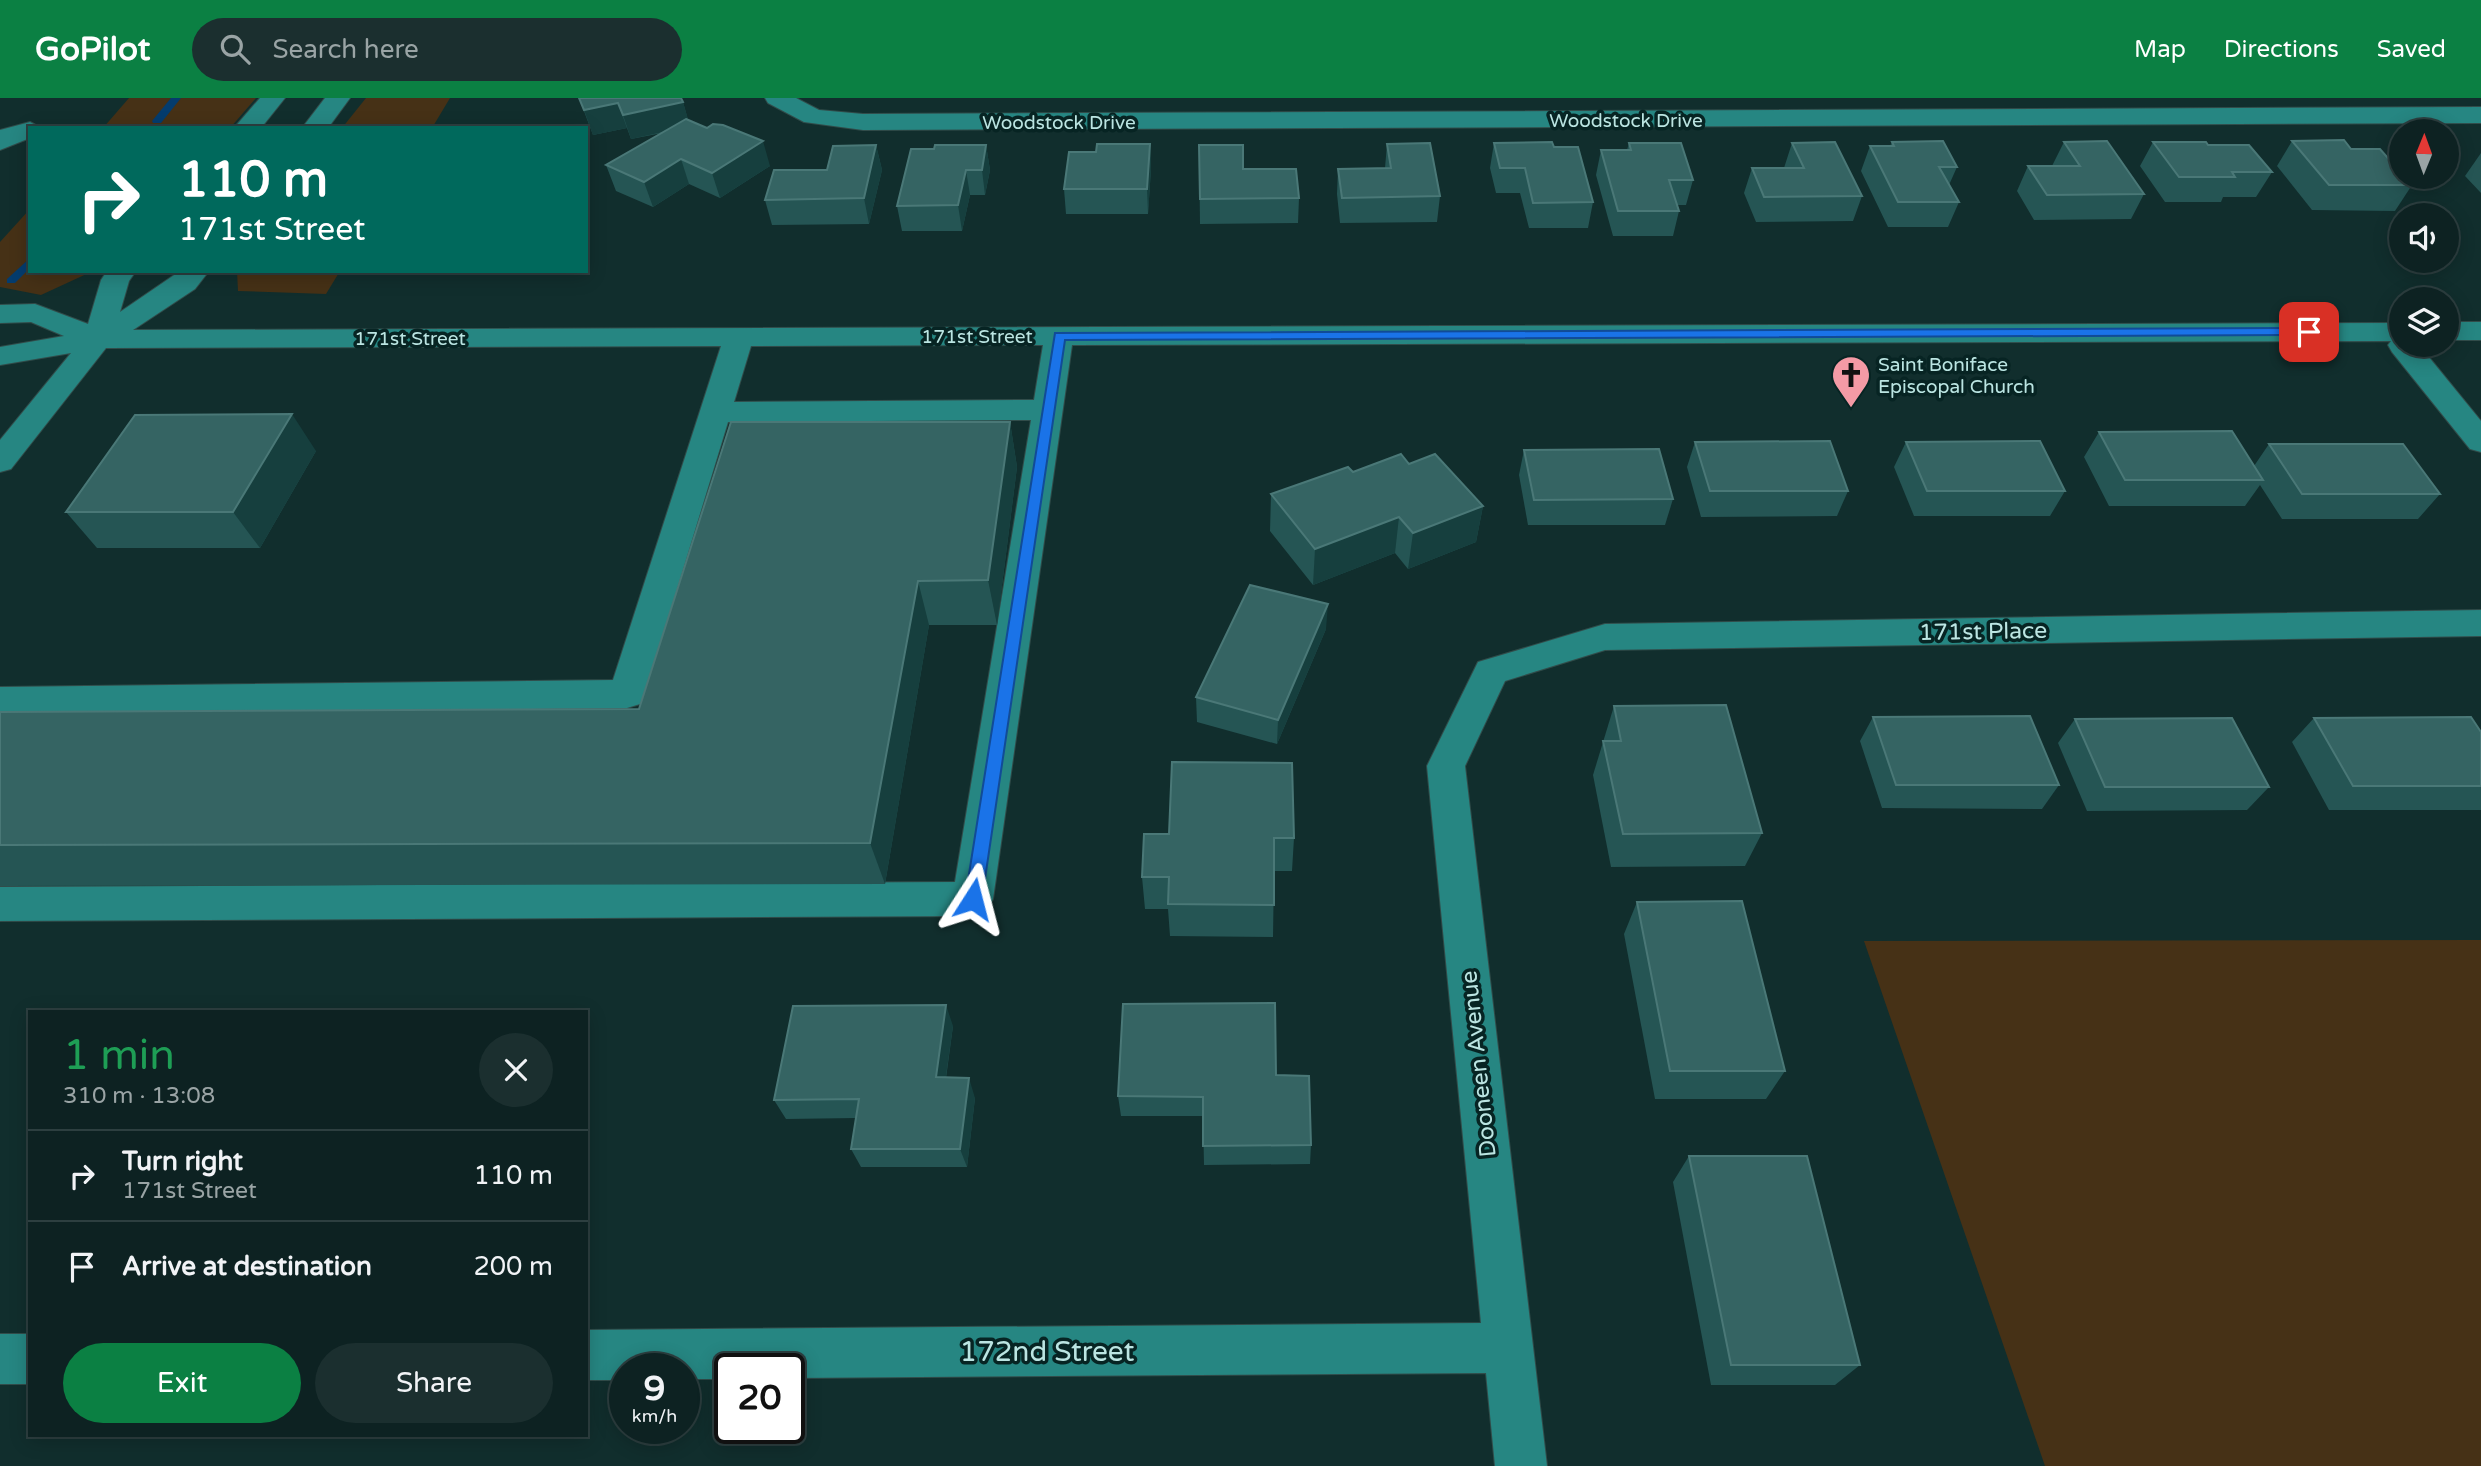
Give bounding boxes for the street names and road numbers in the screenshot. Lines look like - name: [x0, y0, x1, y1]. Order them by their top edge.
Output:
- street label: Woodstock Drive: [1549, 110, 1703, 132]
- street label: Woodstock Drive: [982, 112, 1136, 134]
- street label: 171st Street: [921, 326, 1033, 348]
- street label: 171st Street: [354, 328, 466, 350]
- street label: 171st Place: [1919, 617, 2047, 647]
- street label: Dooneen Avenue: [1455, 969, 1503, 1158]
- street label: 172nd Street: [960, 1335, 1135, 1369]

